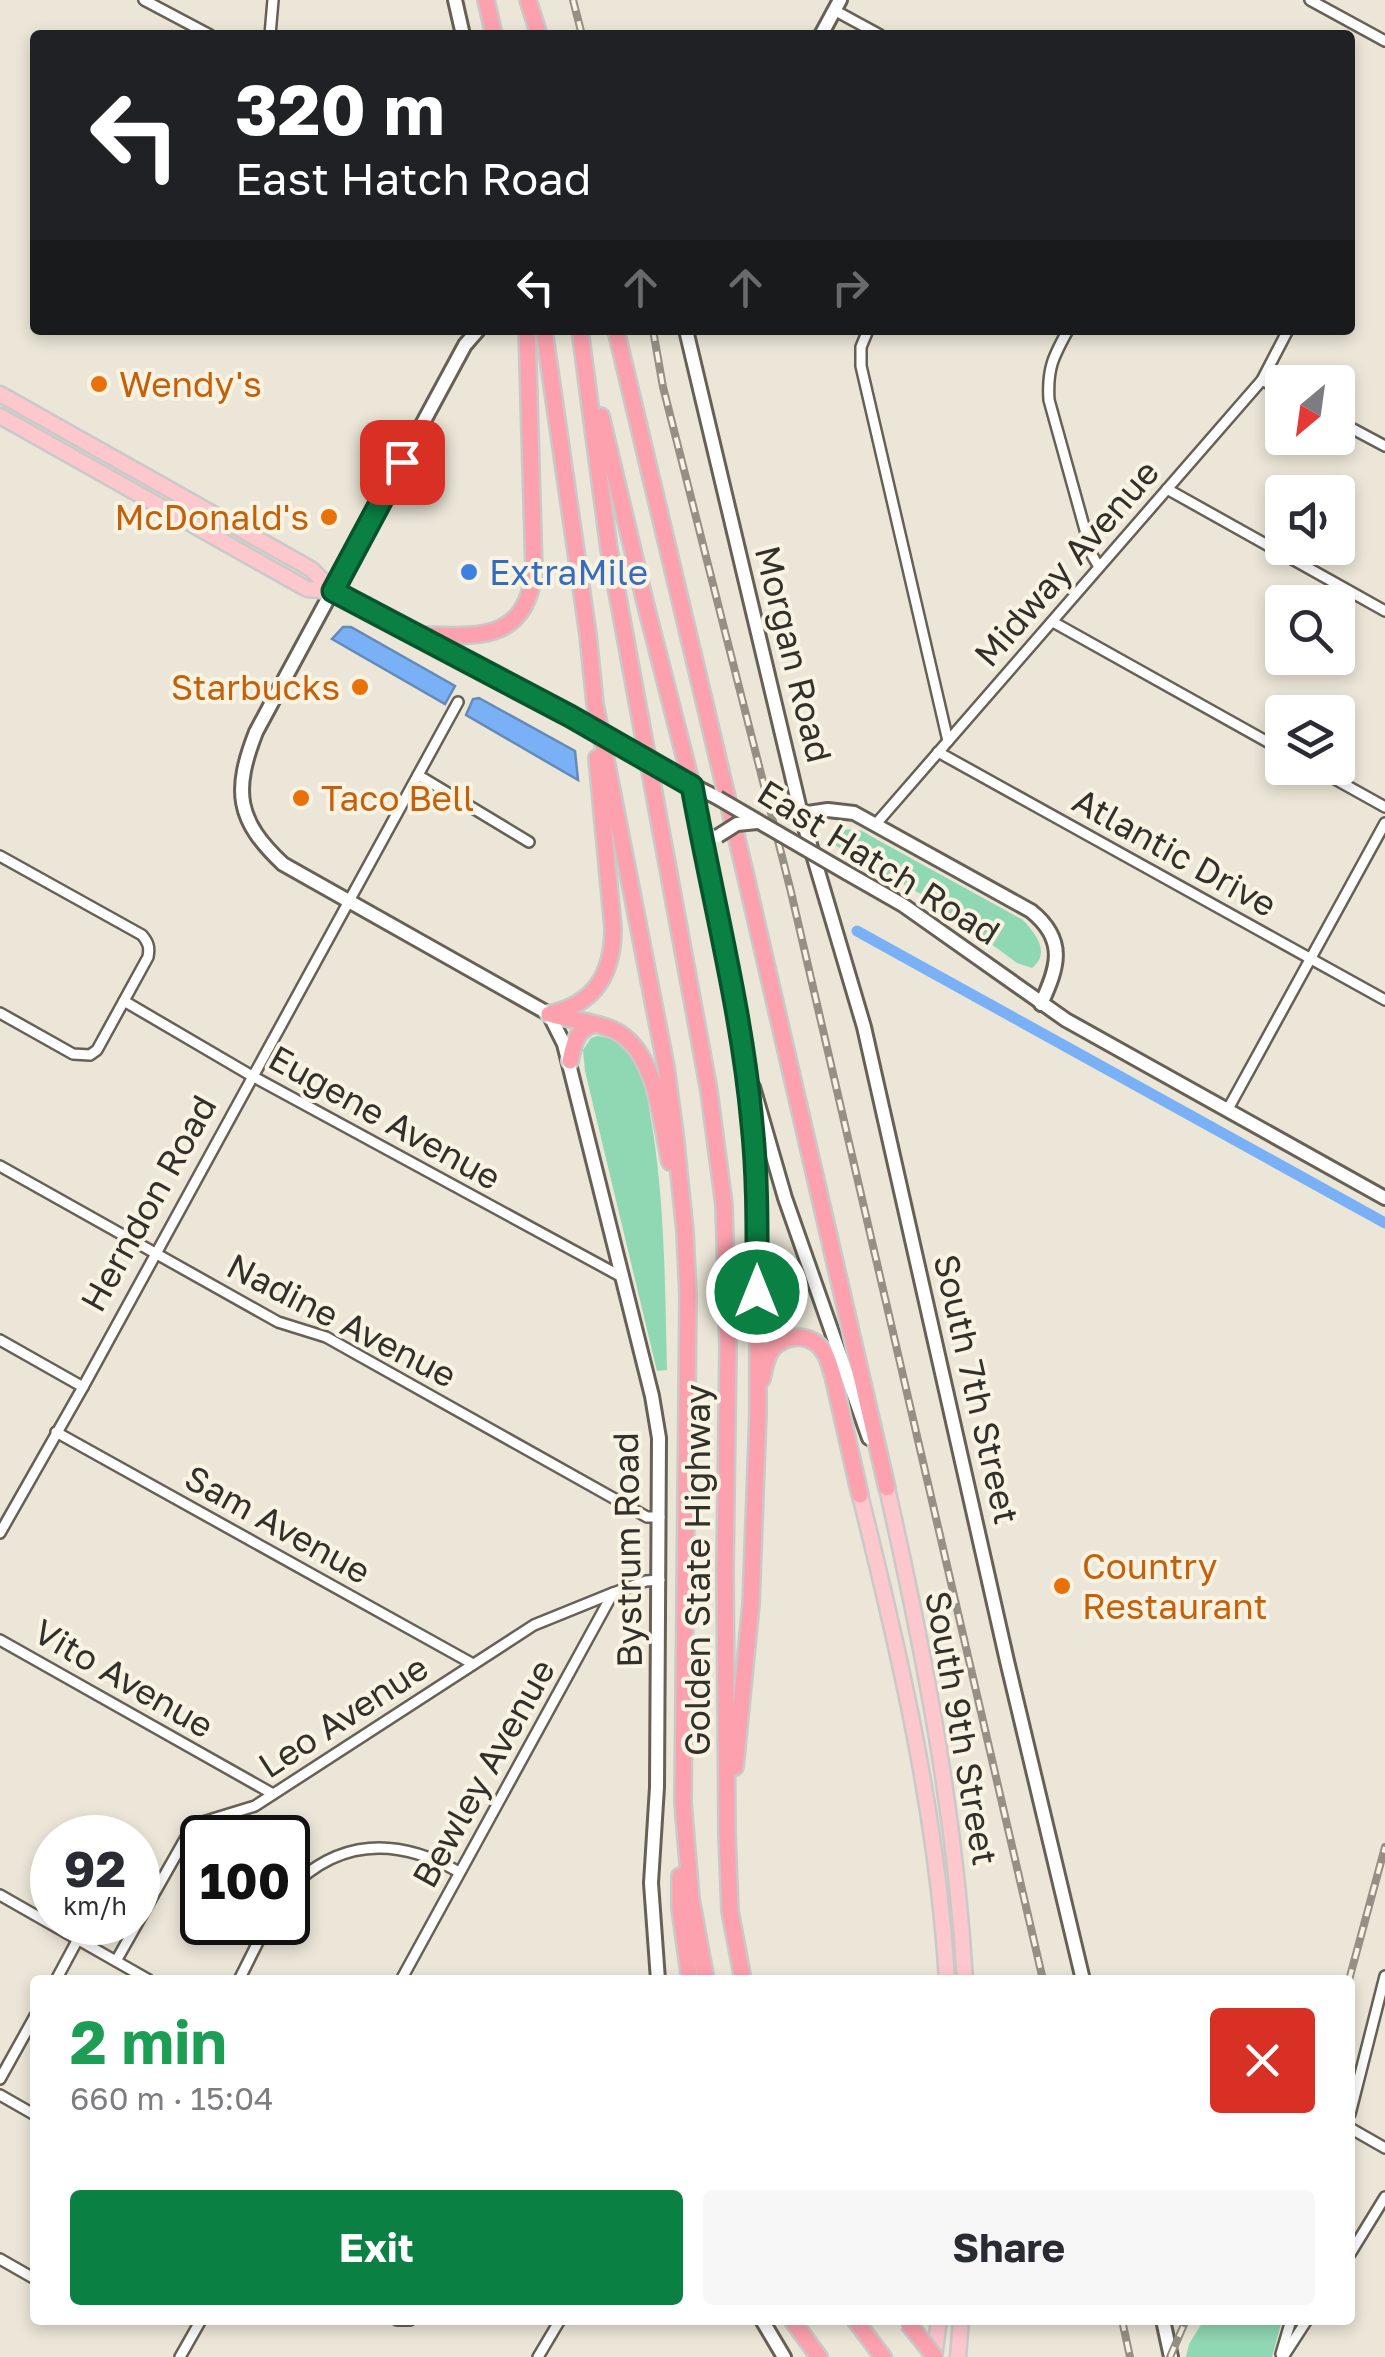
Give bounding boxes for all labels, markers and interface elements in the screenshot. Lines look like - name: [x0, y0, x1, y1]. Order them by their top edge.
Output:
- text: 320 m: [235, 66, 445, 150]
- icon: left: [70, 70, 200, 200]
- text: East Hatch Road: [235, 151, 591, 205]
- icon: left: [508, 260, 563, 315]
- icon: ahead: [613, 260, 668, 315]
- icon: ahead: [718, 260, 773, 315]
- icon: right: [823, 260, 878, 315]
- place label: Wendy's: [119, 363, 262, 405]
- north arrow: [1265, 365, 1355, 455]
- map controls: [1265, 365, 1355, 785]
- marker: Wendy's: [88, 373, 110, 395]
- pin: [360, 420, 445, 505]
- icon: arrive: [375, 435, 430, 490]
- street label: Midway Avenue: [965, 451, 1167, 675]
- button: sound: [1265, 475, 1355, 565]
- place label: McDonald's: [114, 496, 309, 538]
- marker: McDonald's: [318, 506, 340, 528]
- street label: Morgan Road: [747, 541, 841, 767]
- place label: ExtraMile: [489, 551, 648, 593]
- marker: ExtraMile: [458, 561, 480, 583]
- button: search: [1265, 585, 1355, 675]
- place label: Starbucks: [171, 666, 340, 708]
- marker: Starbucks: [349, 676, 371, 698]
- button: layers: [1265, 695, 1355, 785]
- street label: East Hatch Road: [750, 771, 1008, 953]
- place label: Taco Bell: [321, 777, 474, 819]
- street label: Atlantic Drive: [1066, 779, 1284, 925]
- marker: Taco Bell: [290, 787, 312, 809]
- street label: Eugene Avenue: [262, 1036, 508, 1198]
- street label: Herndon Road: [71, 1088, 225, 1318]
- position arrow: [705, 1240, 809, 1344]
- street label: Nadine Avenue: [220, 1244, 464, 1396]
- street label: South 7th Street: [926, 1250, 1028, 1528]
- street label: Golden State Highway: [676, 1384, 718, 1756]
- street label: Bystrum Road: [604, 1432, 650, 1668]
- street label: Sam Avenue: [178, 1456, 378, 1592]
- place label: Country Restaurant: [1082, 1545, 1268, 1627]
- marker: Country Restaurant: [1051, 1575, 1073, 1597]
- street label: South 9th Street: [917, 1588, 1007, 1868]
- street label: Vito Avenue: [27, 1610, 221, 1746]
- street label: Leo Avenue: [251, 1646, 435, 1786]
- street label: Bewley Avenue: [403, 1652, 563, 1894]
- speed limit sign: 100: [180, 1815, 310, 1945]
- text: 92: [64, 1838, 126, 1898]
- text: km/h: [63, 1890, 127, 1921]
- text: 2 min: [70, 2005, 227, 2077]
- button: close: [1210, 2008, 1315, 2113]
- text: 660 m · 15:04: [70, 2079, 274, 2117]
- button: Exit: [70, 2190, 683, 2305]
- button: Share: [703, 2190, 1315, 2305]

